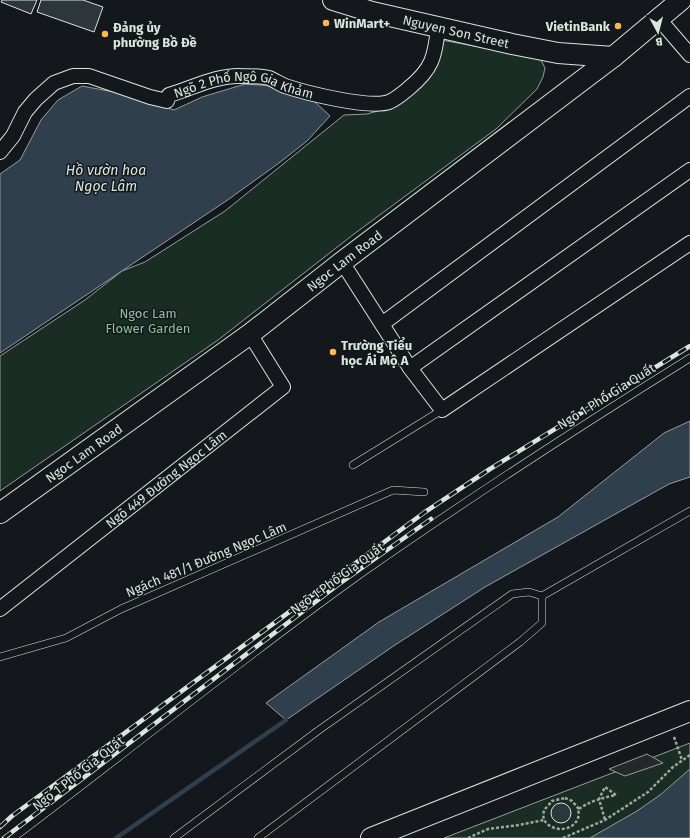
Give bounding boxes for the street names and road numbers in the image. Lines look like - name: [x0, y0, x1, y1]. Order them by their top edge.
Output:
- street label: Nguyen Son Street: [401, 12, 511, 51]
- street label: Ngõ 2 Phố Ngô Gia Khảm: [172, 69, 315, 102]
- street label: Ngoc Lam Road: [304, 227, 385, 295]
- street label: Ngõ 1 Phố Gia Quất: [555, 360, 658, 433]
- street label: Ngoc Lam Road: [43, 421, 125, 486]
- street label: Ngõ 449 Đường Ngọc Lâm: [103, 427, 230, 531]
- street label: Ngách 481/1 Đường Ngọc Lâm: [124, 519, 289, 600]
- street label: Ngõ 1 Phố Gia Quất: [287, 539, 387, 617]
- street label: Ngõ 1 Phố Gia Quất: [29, 733, 127, 814]

